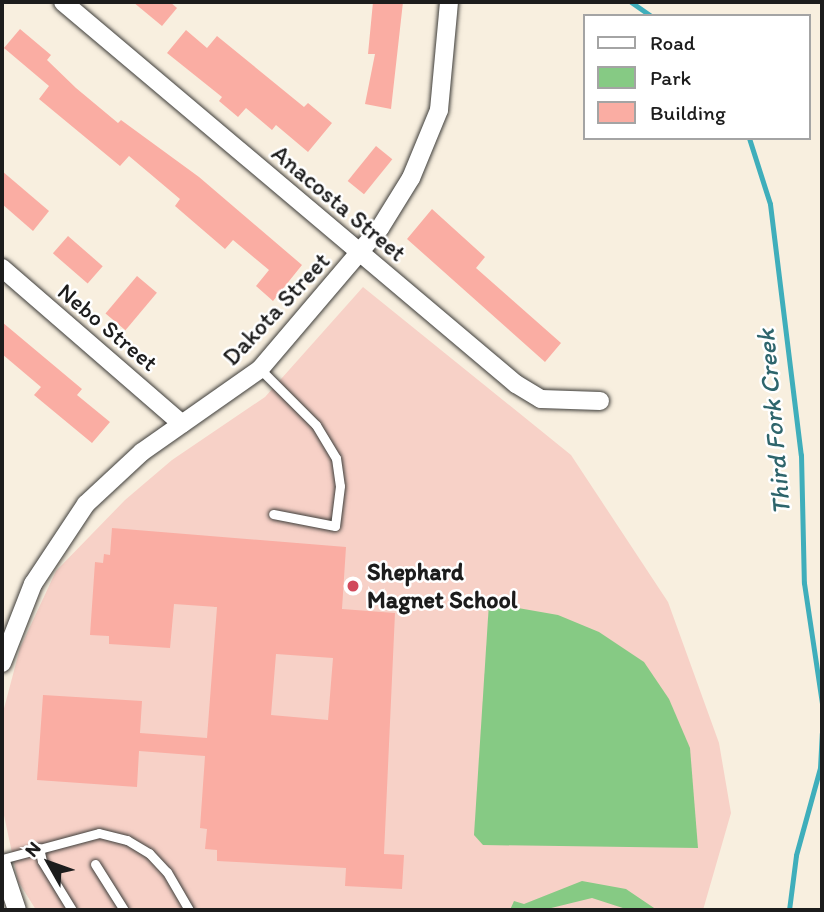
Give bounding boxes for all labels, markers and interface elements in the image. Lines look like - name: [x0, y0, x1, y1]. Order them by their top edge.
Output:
- legend: [582, 14, 810, 140]
- text: Road: [650, 30, 695, 55]
- text: Park: [650, 65, 691, 90]
- text: Building: [650, 100, 726, 125]
- street label: Anacosta Street: [266, 139, 412, 267]
- street label: Dakota Street: [217, 247, 335, 371]
- street label: Nebo Street: [52, 277, 164, 377]
- water label: Third Fork Creek: [750, 328, 798, 516]
- place label: Shephard Magnet School: [367, 558, 518, 614]
- marker: Shephard Magnet School: [345, 578, 361, 594]
- north arrow: [14, 828, 84, 898]
- text: N: [20, 837, 45, 861]

